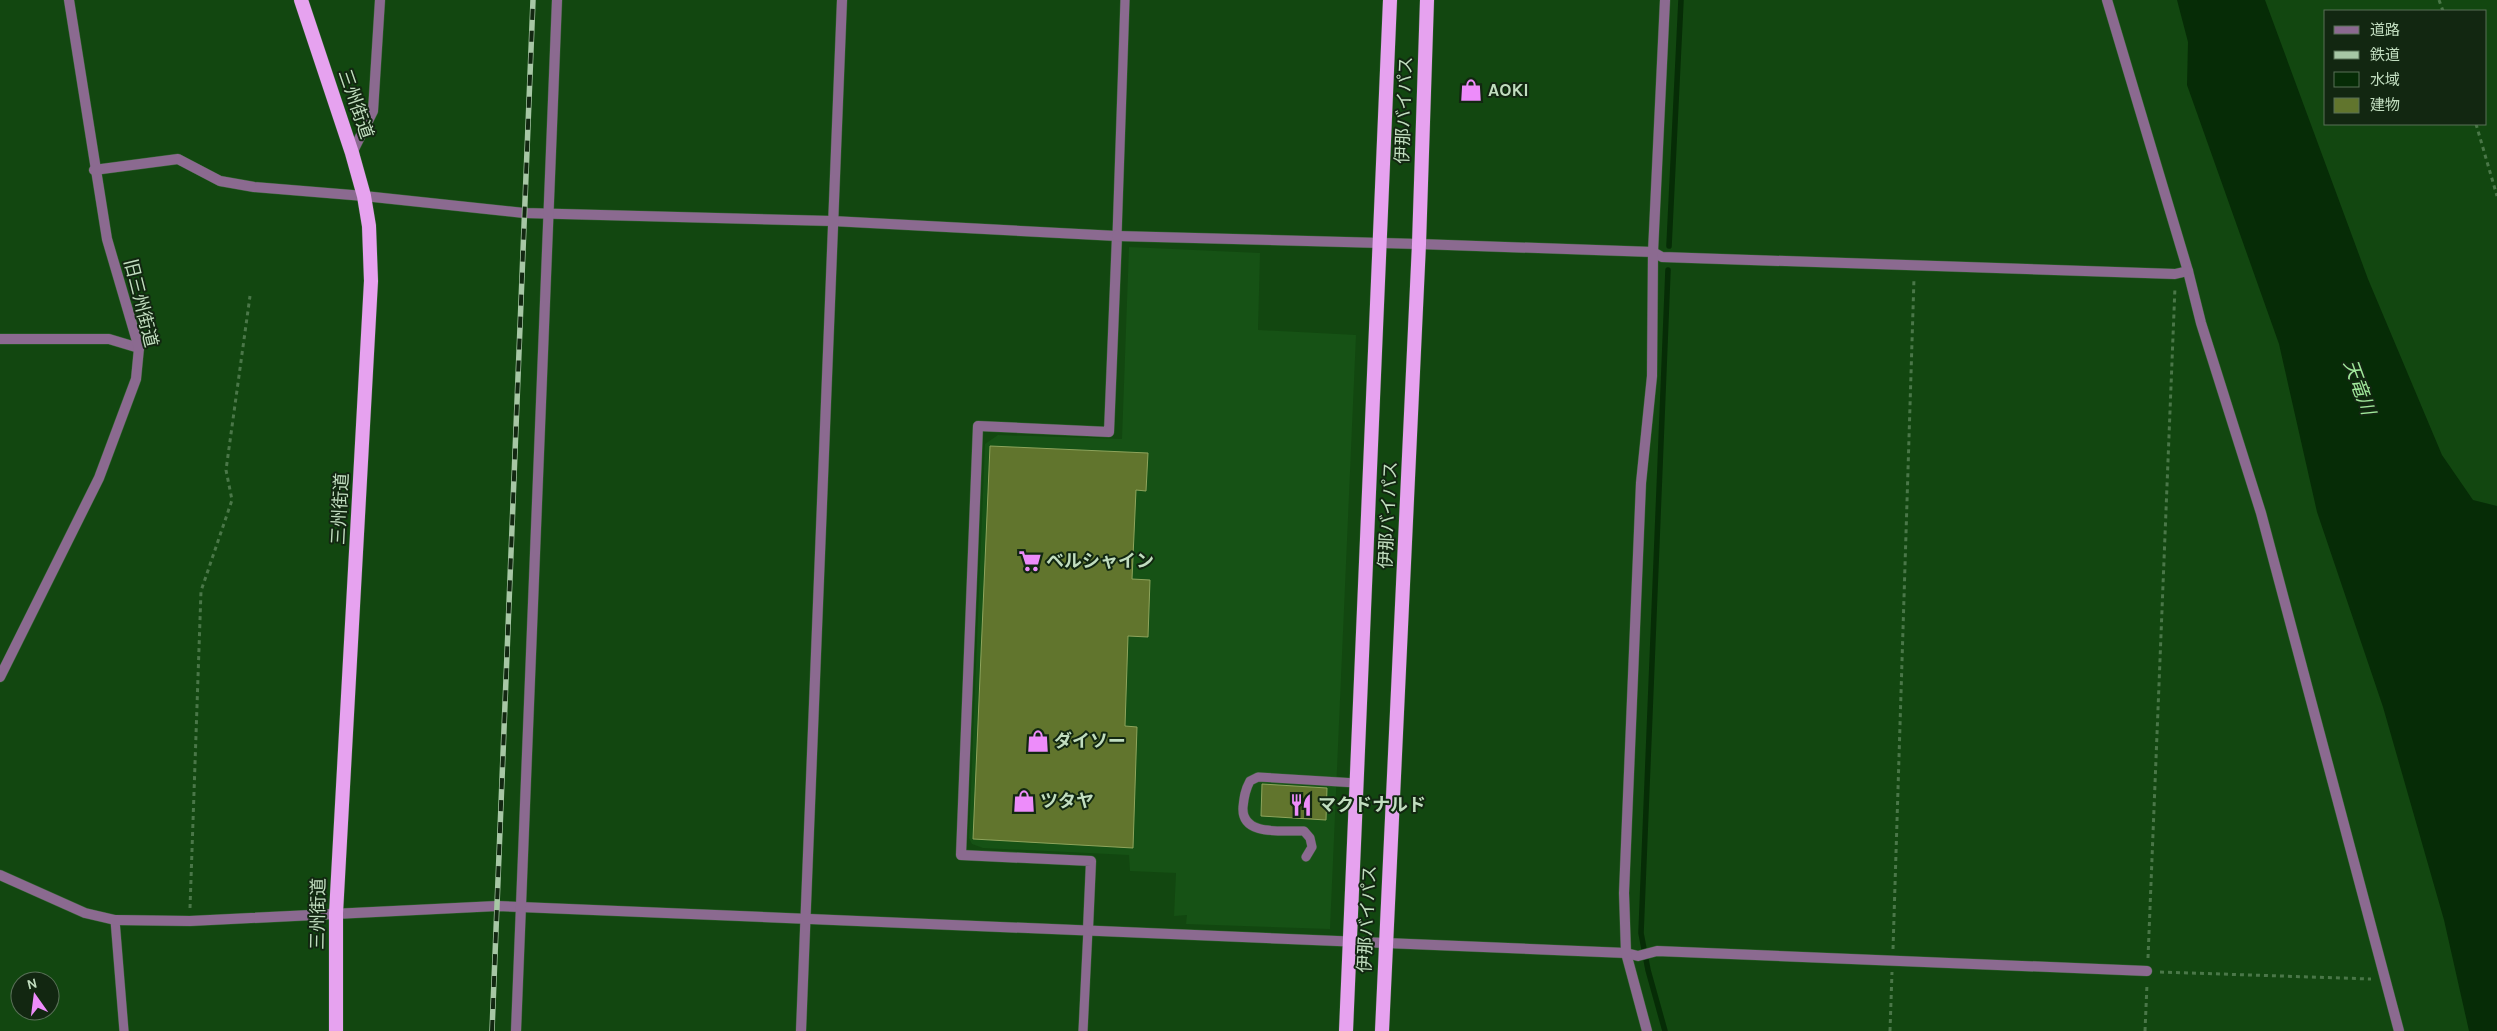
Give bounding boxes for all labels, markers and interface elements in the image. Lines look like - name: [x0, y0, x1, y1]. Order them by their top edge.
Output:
- legend: [2324, 10, 2487, 125]
- text: 道路: [2370, 21, 2400, 39]
- text: 鉄道: [2370, 46, 2400, 64]
- street label: 伊那バイパス: [1391, 56, 1417, 164]
- street label: 三州街道: [334, 66, 378, 142]
- text: 水域: [2370, 71, 2400, 89]
- shop icon: AOKI: [1458, 77, 1484, 103]
- place label: AOKI: [1488, 79, 1529, 101]
- text: 建物: [2370, 96, 2400, 114]
- street label: 旧三州街道: [119, 257, 163, 349]
- water label: 天竜川: [2339, 357, 2380, 420]
- street label: 伊那バイパス: [1374, 461, 1402, 569]
- street label: 三州街道: [327, 472, 353, 546]
- supermarket icon: ベルシャイン: [1017, 548, 1043, 574]
- place label: ベルシャイン: [1046, 550, 1154, 572]
- shop icon: ダイソー: [1025, 728, 1051, 754]
- place label: ダイソー: [1054, 730, 1126, 752]
- shop icon: ツタヤ: [1011, 788, 1037, 814]
- place label: ツタヤ: [1040, 790, 1094, 812]
- restaurant icon: マクドナルド: [1288, 792, 1314, 818]
- place label: マクドナルド: [1318, 794, 1426, 816]
- street label: 伊那バイパス: [1353, 865, 1381, 973]
- street label: 三州街道: [306, 878, 330, 950]
- north arrow: [10, 971, 60, 1021]
- text: N: [25, 974, 39, 993]

